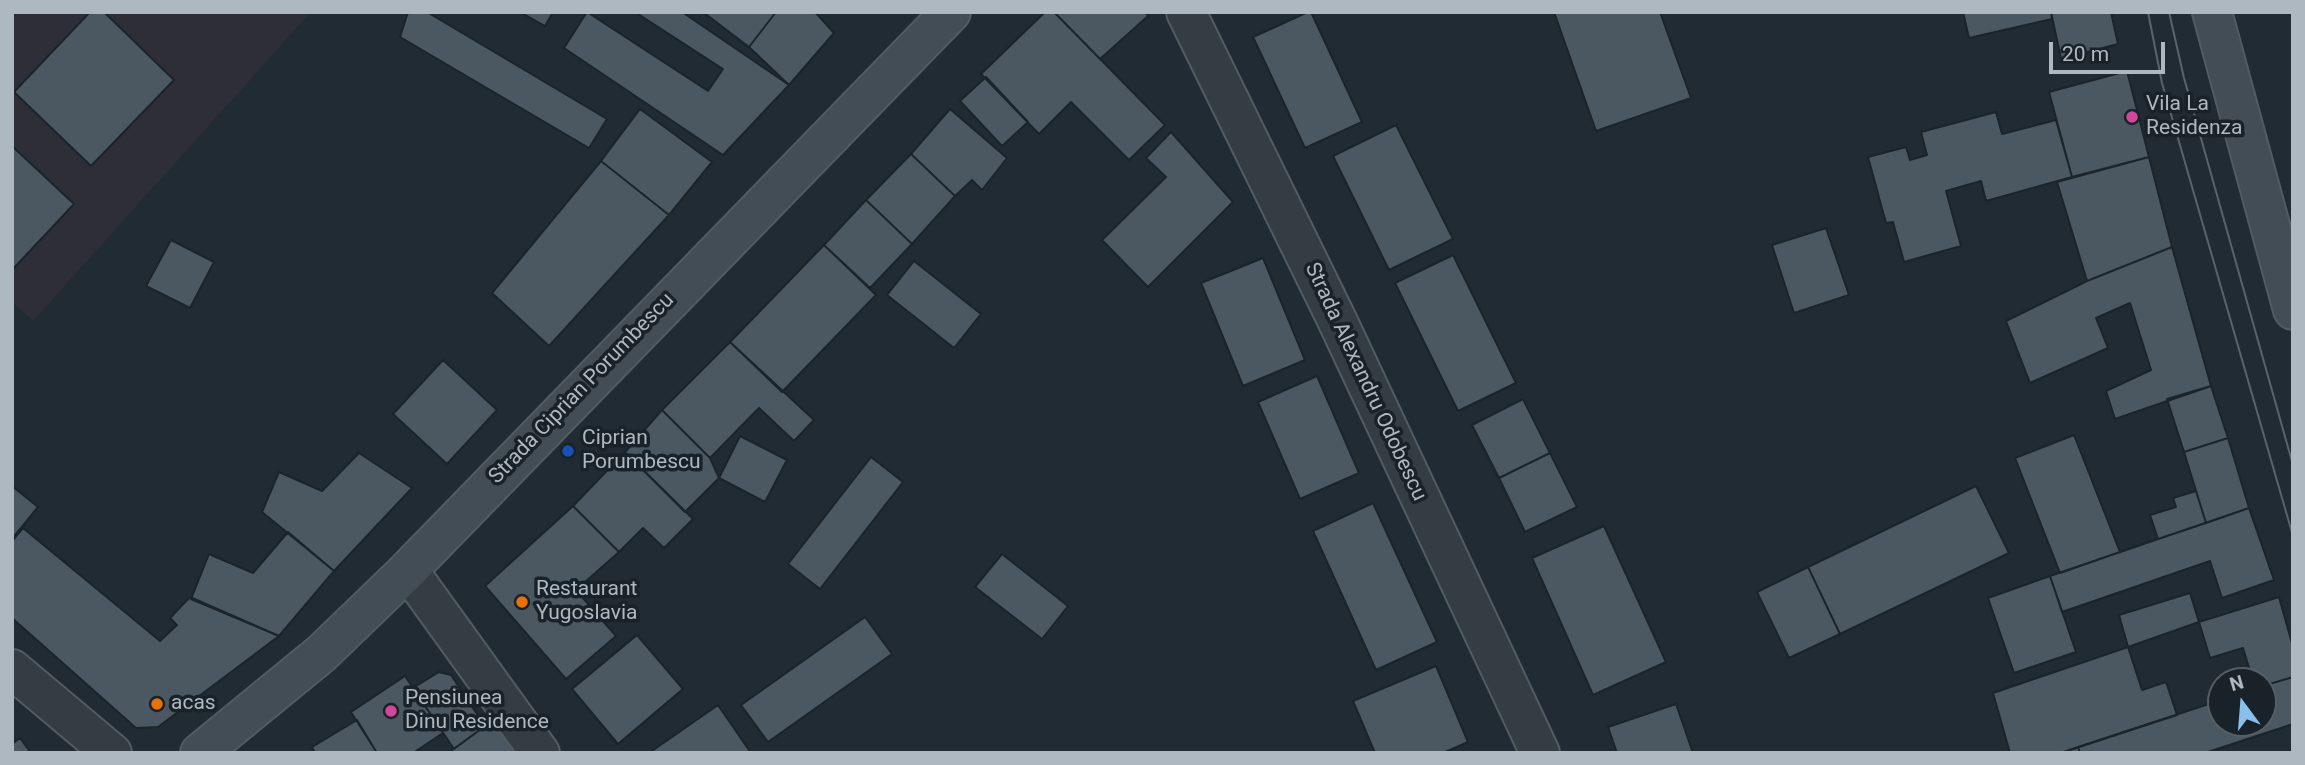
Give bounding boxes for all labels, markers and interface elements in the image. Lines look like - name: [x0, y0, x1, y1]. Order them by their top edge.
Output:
- scale bar: [2053, 28, 2168, 72]
- text: 20 m: [2062, 42, 2109, 66]
- place label: Vila La Residenza: [2146, 92, 2242, 142]
- marker: Vila La Residenza: [2124, 109, 2140, 125]
- street label: Strada Alexandru Odobescu: [1299, 259, 1431, 505]
- street label: Strada Ciprian Porumbescu: [484, 288, 680, 490]
- place label: Ciprian Porumbescu: [582, 426, 701, 476]
- marker: Ciprian Porumbescu: [560, 443, 576, 459]
- place label: Restaurant Yugoslavia: [536, 577, 637, 627]
- marker: Restaurant Yugoslavia: [514, 594, 530, 610]
- north arrow: [2207, 667, 2277, 737]
- text: N: [2227, 670, 2246, 696]
- place label: Pensiunea Dinu Residence: [405, 686, 549, 736]
- place label: acas: [171, 691, 216, 717]
- marker: acas: [149, 696, 165, 712]
- marker: Pensiunea Dinu Residence: [383, 703, 399, 719]

